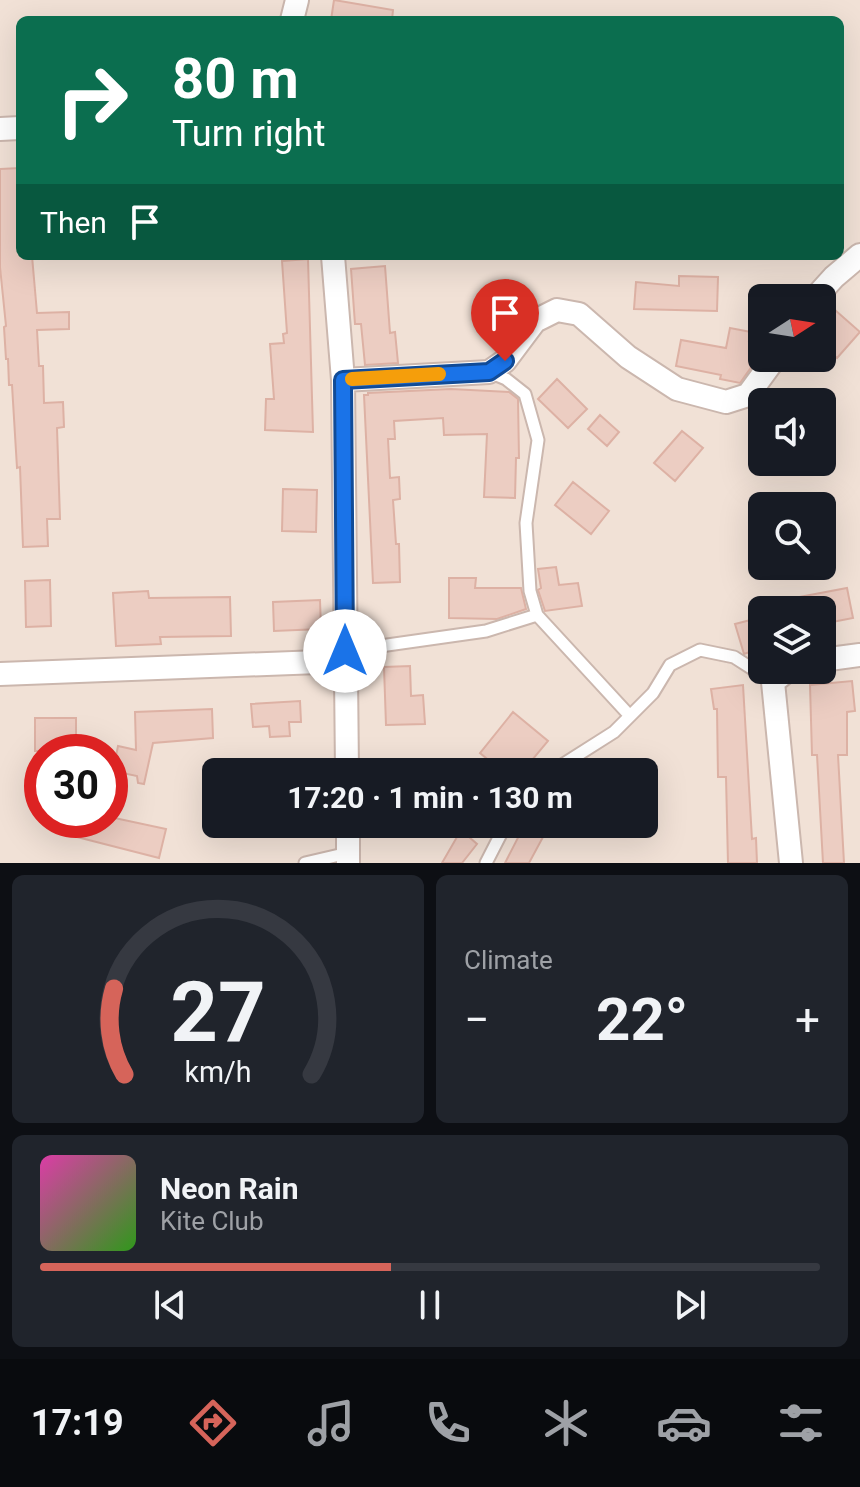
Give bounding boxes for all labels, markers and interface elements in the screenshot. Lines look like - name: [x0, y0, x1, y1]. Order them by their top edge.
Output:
- text: 80 m: [172, 46, 299, 112]
- icon: right: [40, 48, 144, 152]
- text: Turn right: [172, 113, 325, 155]
- icon: arrive: [123, 200, 167, 244]
- text: Then: [40, 205, 107, 240]
- pin: [471, 279, 539, 361]
- north arrow: [748, 284, 836, 372]
- map controls: [748, 284, 836, 684]
- icon: arrive: [483, 291, 527, 335]
- button: sound: [748, 388, 836, 476]
- button: search: [748, 492, 836, 580]
- button: layers: [748, 596, 836, 684]
- position arrow: [303, 609, 387, 693]
- speed limit sign: 30: [24, 734, 128, 838]
- text: 17:20 · 1 min · 130 m: [287, 780, 573, 815]
- text: Climate: [464, 945, 553, 975]
- text: 27: [170, 964, 266, 1061]
- text: 22°: [596, 984, 688, 1055]
- text: −: [464, 994, 489, 1046]
- text: +: [795, 994, 820, 1046]
- text: km/h: [184, 1055, 252, 1089]
- text: Neon Rain: [160, 1171, 299, 1206]
- text: Kite Club: [160, 1206, 264, 1236]
- icon: previous: [148, 1283, 192, 1327]
- icon: pause: [408, 1283, 452, 1327]
- icon: next: [668, 1283, 712, 1327]
- icon: directions: [185, 1395, 241, 1451]
- icon: music: [303, 1395, 359, 1451]
- icon: phone: [420, 1395, 476, 1451]
- icon: climate: [538, 1395, 594, 1451]
- icon: car: [656, 1395, 712, 1451]
- icon: filters: [773, 1395, 829, 1451]
- text: 17:19: [31, 1402, 124, 1444]

